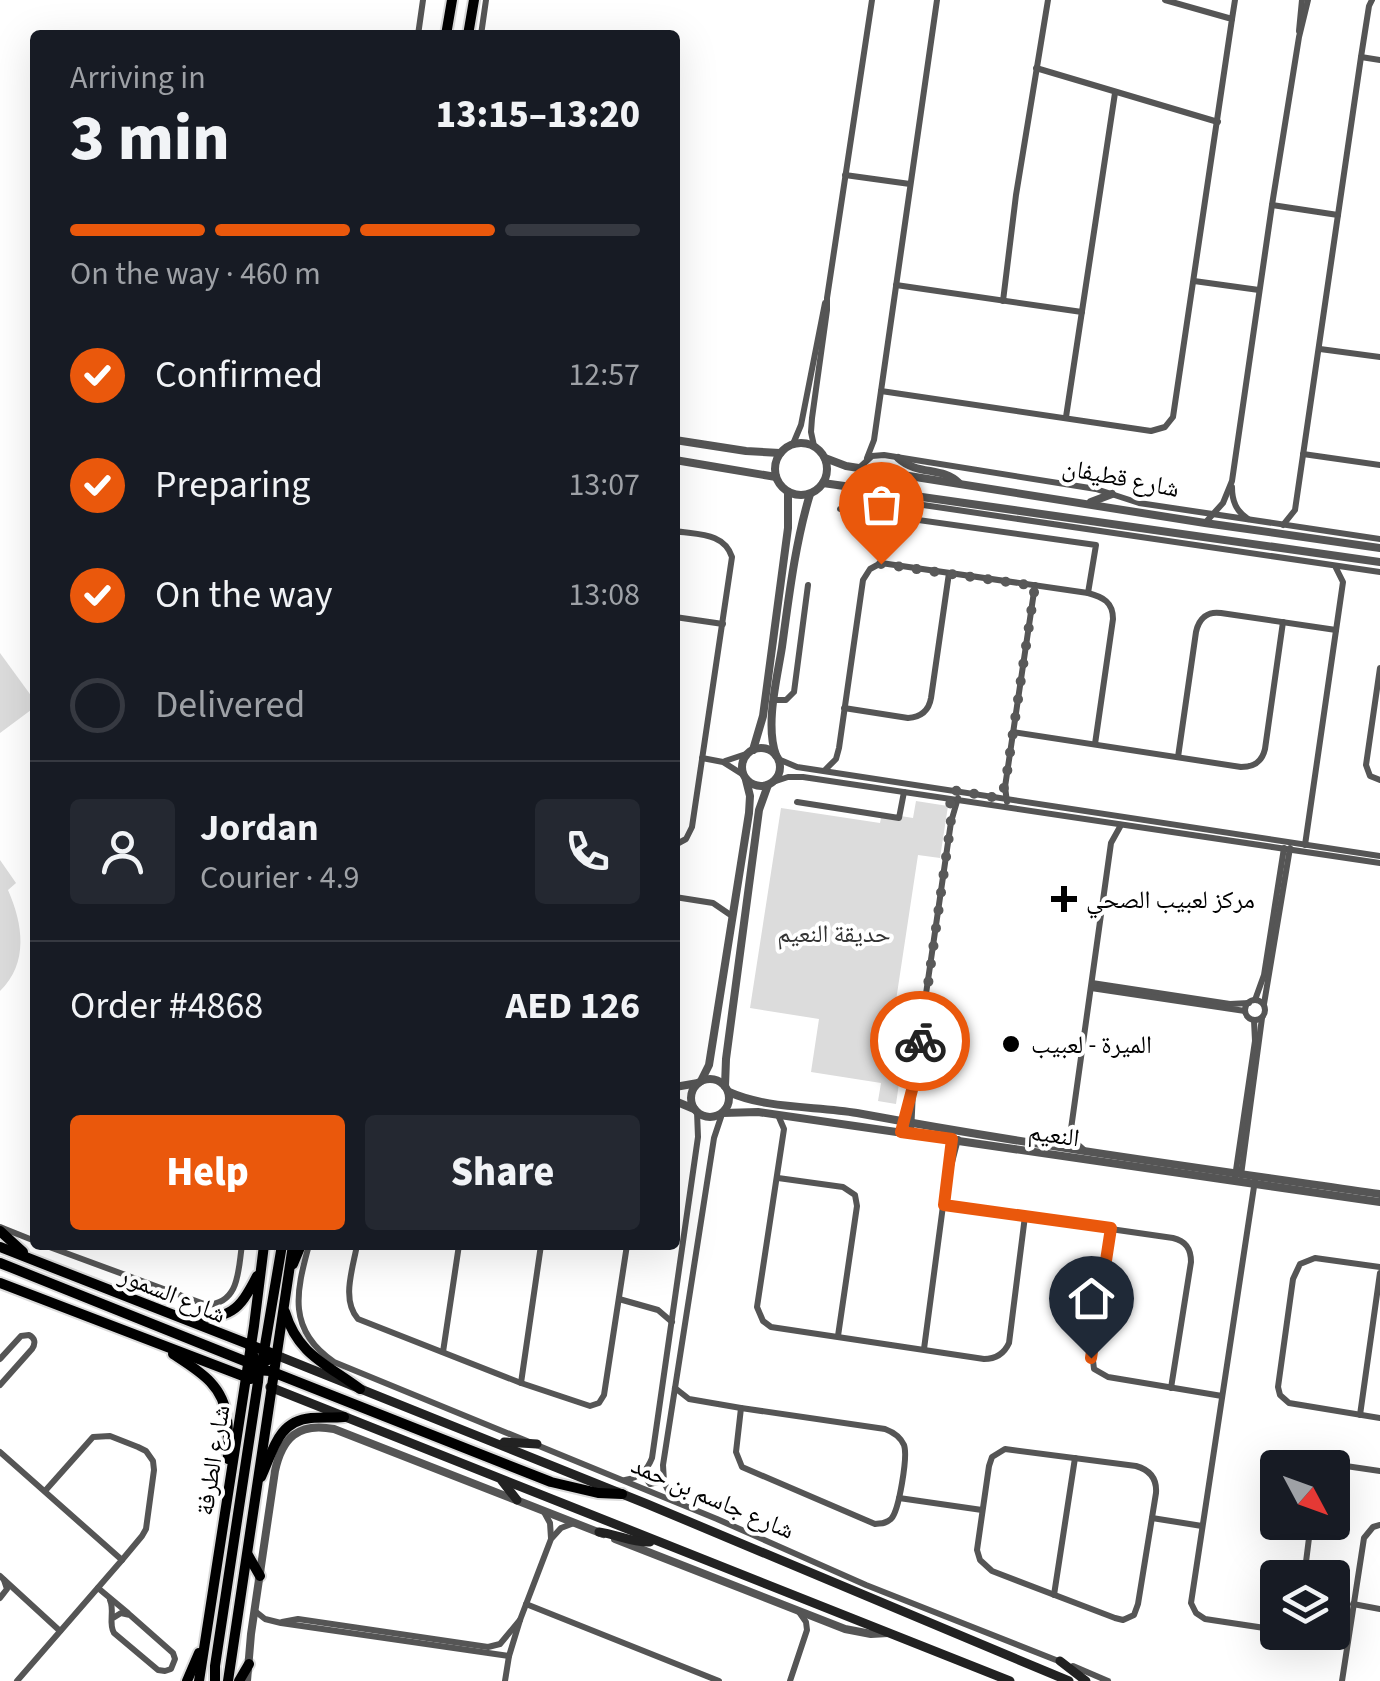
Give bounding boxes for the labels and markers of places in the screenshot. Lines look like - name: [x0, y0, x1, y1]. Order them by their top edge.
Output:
- pin: [839, 462, 924, 565]
- place label: مركز لعبيب الصحي: [1086, 882, 1255, 919]
- marker: مركز لعبيب الصحي: [1051, 886, 1077, 912]
- place label: الميرة - لعبيب: [1031, 1027, 1152, 1063]
- marker: الميرة - لعبيب: [1000, 1033, 1022, 1055]
- pin: [1049, 1256, 1134, 1359]

